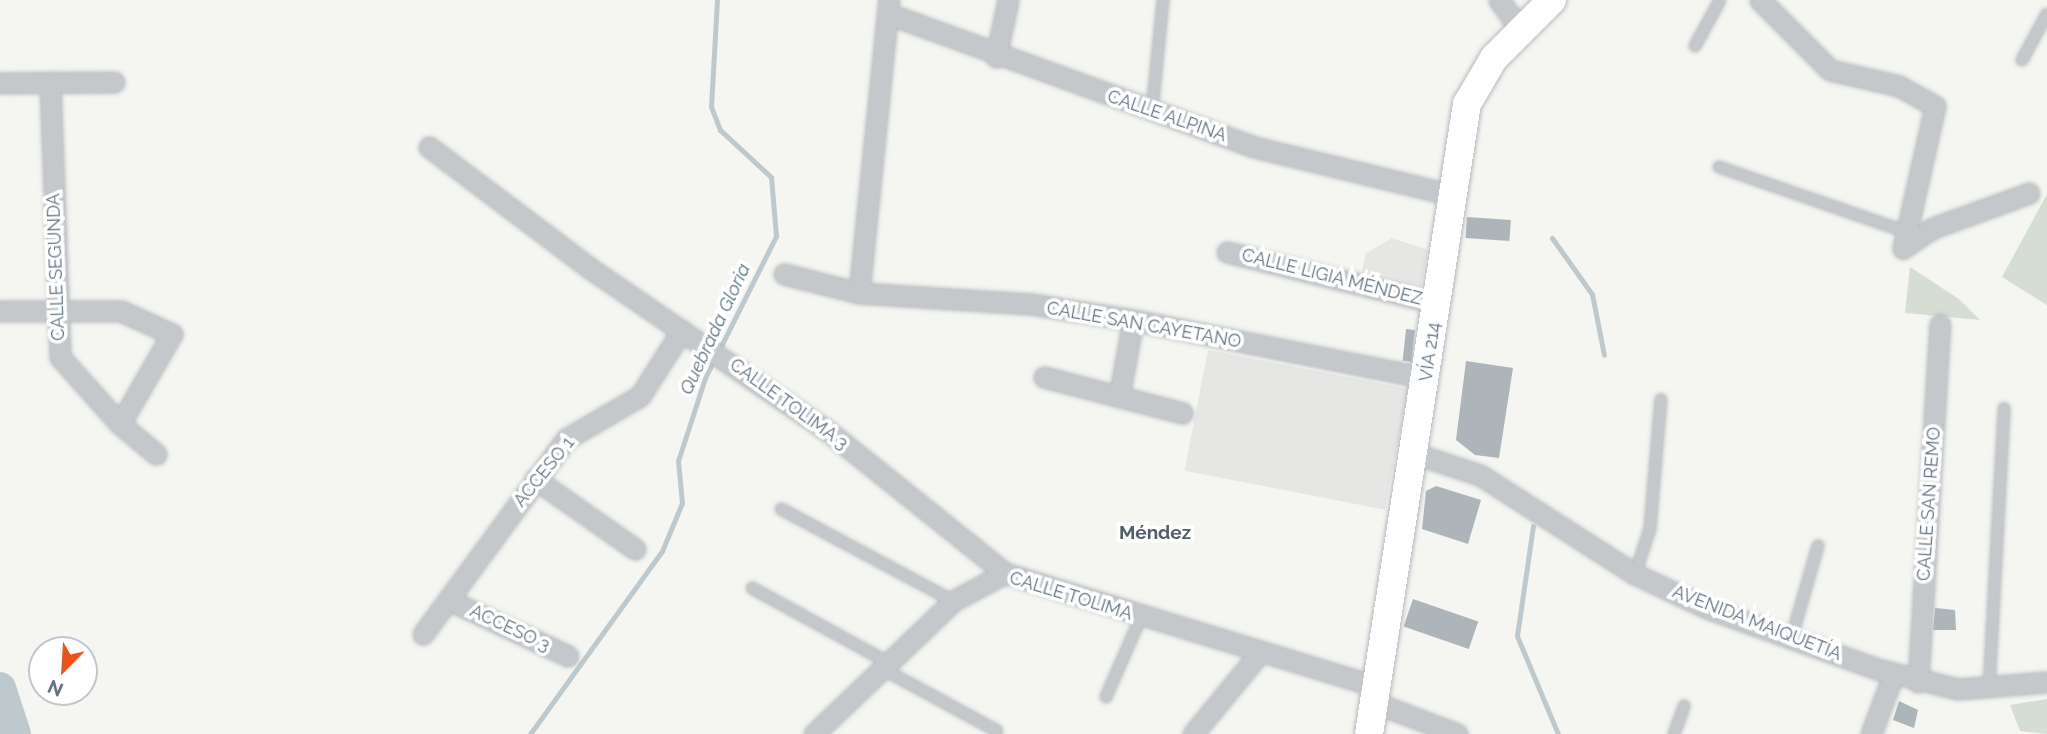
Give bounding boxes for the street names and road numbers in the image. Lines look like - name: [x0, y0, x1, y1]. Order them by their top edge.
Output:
- street label: CALLE ALPINA: [1104, 85, 1230, 147]
- street label: CALLE SEGUNDA: [43, 193, 69, 341]
- street label: CALLE LIGIA MÉNDEZ: [1239, 244, 1425, 310]
- street label: CALLE SAN CAYETANO: [1045, 297, 1243, 353]
- street label: VÍA 214: [1415, 321, 1445, 383]
- street label: CALLE TOLIMA 3: [725, 354, 853, 454]
- street label: CALLE SAN REMO: [1913, 426, 1945, 582]
- street label: ACCESO 1: [509, 433, 579, 511]
- street label: CALLE TOLIMA: [1007, 567, 1135, 625]
- street label: AVENIDA MAIQUETÍA: [1669, 581, 1845, 665]
- street label: ACCESO 3: [467, 600, 553, 656]

